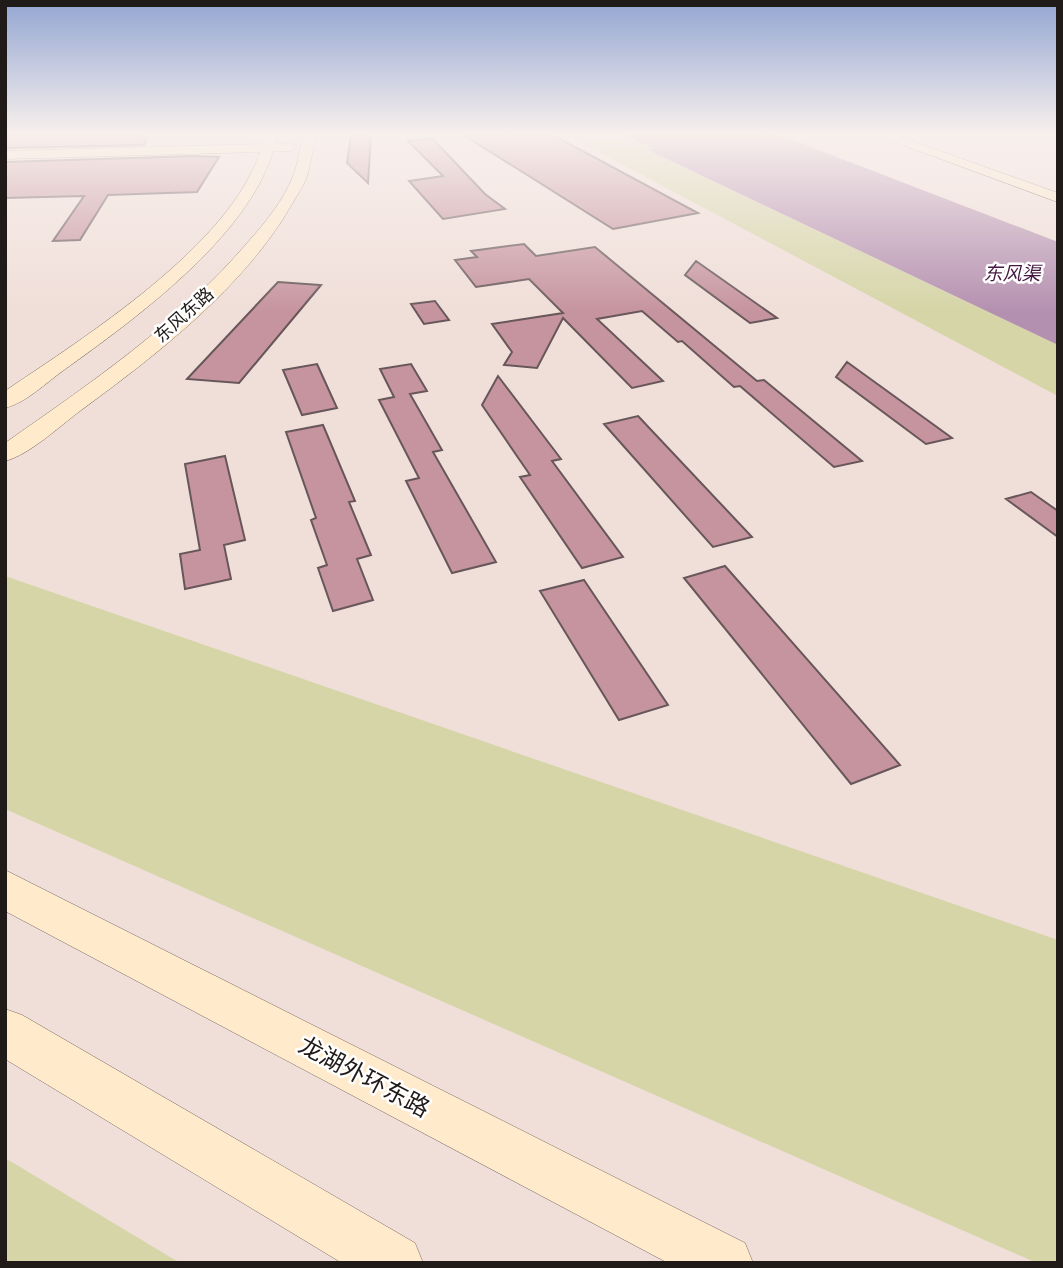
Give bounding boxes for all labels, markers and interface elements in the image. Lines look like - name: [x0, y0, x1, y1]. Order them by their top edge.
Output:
- water label: 东风渠: [983, 262, 1043, 285]
- street label: 东风东路: [150, 283, 217, 347]
- street label: 龙湖外环东路: [294, 1031, 434, 1123]

